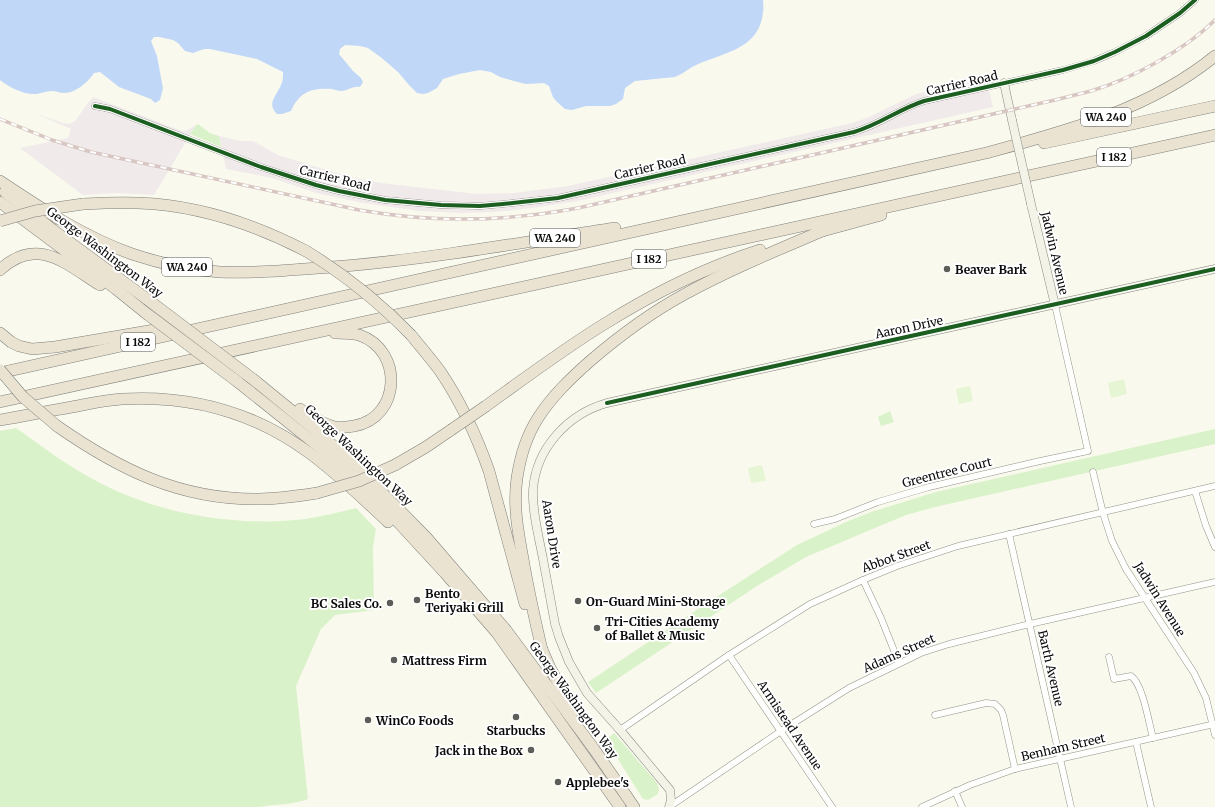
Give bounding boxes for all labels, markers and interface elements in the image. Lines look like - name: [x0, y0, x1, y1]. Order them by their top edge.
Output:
- street label: Carrier Road: [925, 68, 999, 98]
- road number: WA 240: [1081, 108, 1131, 126]
- road number: I 182: [1097, 148, 1131, 166]
- street label: Carrier Road: [613, 152, 687, 182]
- street label: Carrier Road: [298, 162, 372, 194]
- street label: George Washington Way: [44, 203, 166, 301]
- street label: Jadwin Avenue: [1038, 209, 1072, 296]
- road number: WA 240: [530, 229, 580, 247]
- road number: I 182: [632, 250, 666, 268]
- road number: WA 240: [162, 258, 212, 276]
- place label: Beaver Bark: [955, 262, 1027, 277]
- marker: Beaver Bark: [942, 264, 952, 274]
- street label: Aaron Drive: [873, 312, 944, 342]
- road number: I 182: [121, 333, 155, 351]
- street label: George Washington Way: [302, 401, 416, 509]
- street label: Greentree Court: [901, 454, 994, 490]
- street label: Aaron Drive: [539, 498, 565, 569]
- street label: Abbot Street: [859, 537, 933, 576]
- street label: Jadwin Avenue: [1131, 558, 1189, 639]
- place label: Bento Teriyaki Grill: [425, 586, 504, 615]
- place label: On-Guard Mini-Storage: [586, 594, 726, 609]
- marker: Bento Teriyaki Grill: [412, 595, 422, 605]
- place label: BC Sales Co.: [311, 596, 382, 611]
- marker: On-Guard Mini-Storage: [573, 596, 583, 606]
- marker: BC Sales Co.: [385, 598, 395, 608]
- place label: Tri-Cities Academy of Ballet & Music: [605, 614, 720, 643]
- marker: Tri-Cities Academy of Ballet & Music: [592, 623, 602, 633]
- street label: Barth Avenue: [1035, 628, 1067, 708]
- street label: Adams Street: [860, 630, 938, 676]
- street label: George Washington Way: [526, 638, 622, 762]
- place label: Mattress Firm: [402, 653, 487, 668]
- marker: Mattress Firm: [389, 655, 399, 665]
- street label: Armistead Avenue: [754, 676, 826, 773]
- marker: Starbucks: [511, 712, 521, 722]
- place label: WinCo Foods: [375, 713, 454, 728]
- marker: WinCo Foods: [363, 715, 373, 725]
- place label: Starbucks: [486, 723, 546, 738]
- street label: Benham Street: [1019, 730, 1107, 764]
- place label: Jack in the Box: [434, 743, 524, 758]
- marker: Jack in the Box: [526, 745, 536, 755]
- place label: Applebee's: [565, 775, 629, 790]
- marker: Applebee's: [553, 777, 563, 787]

